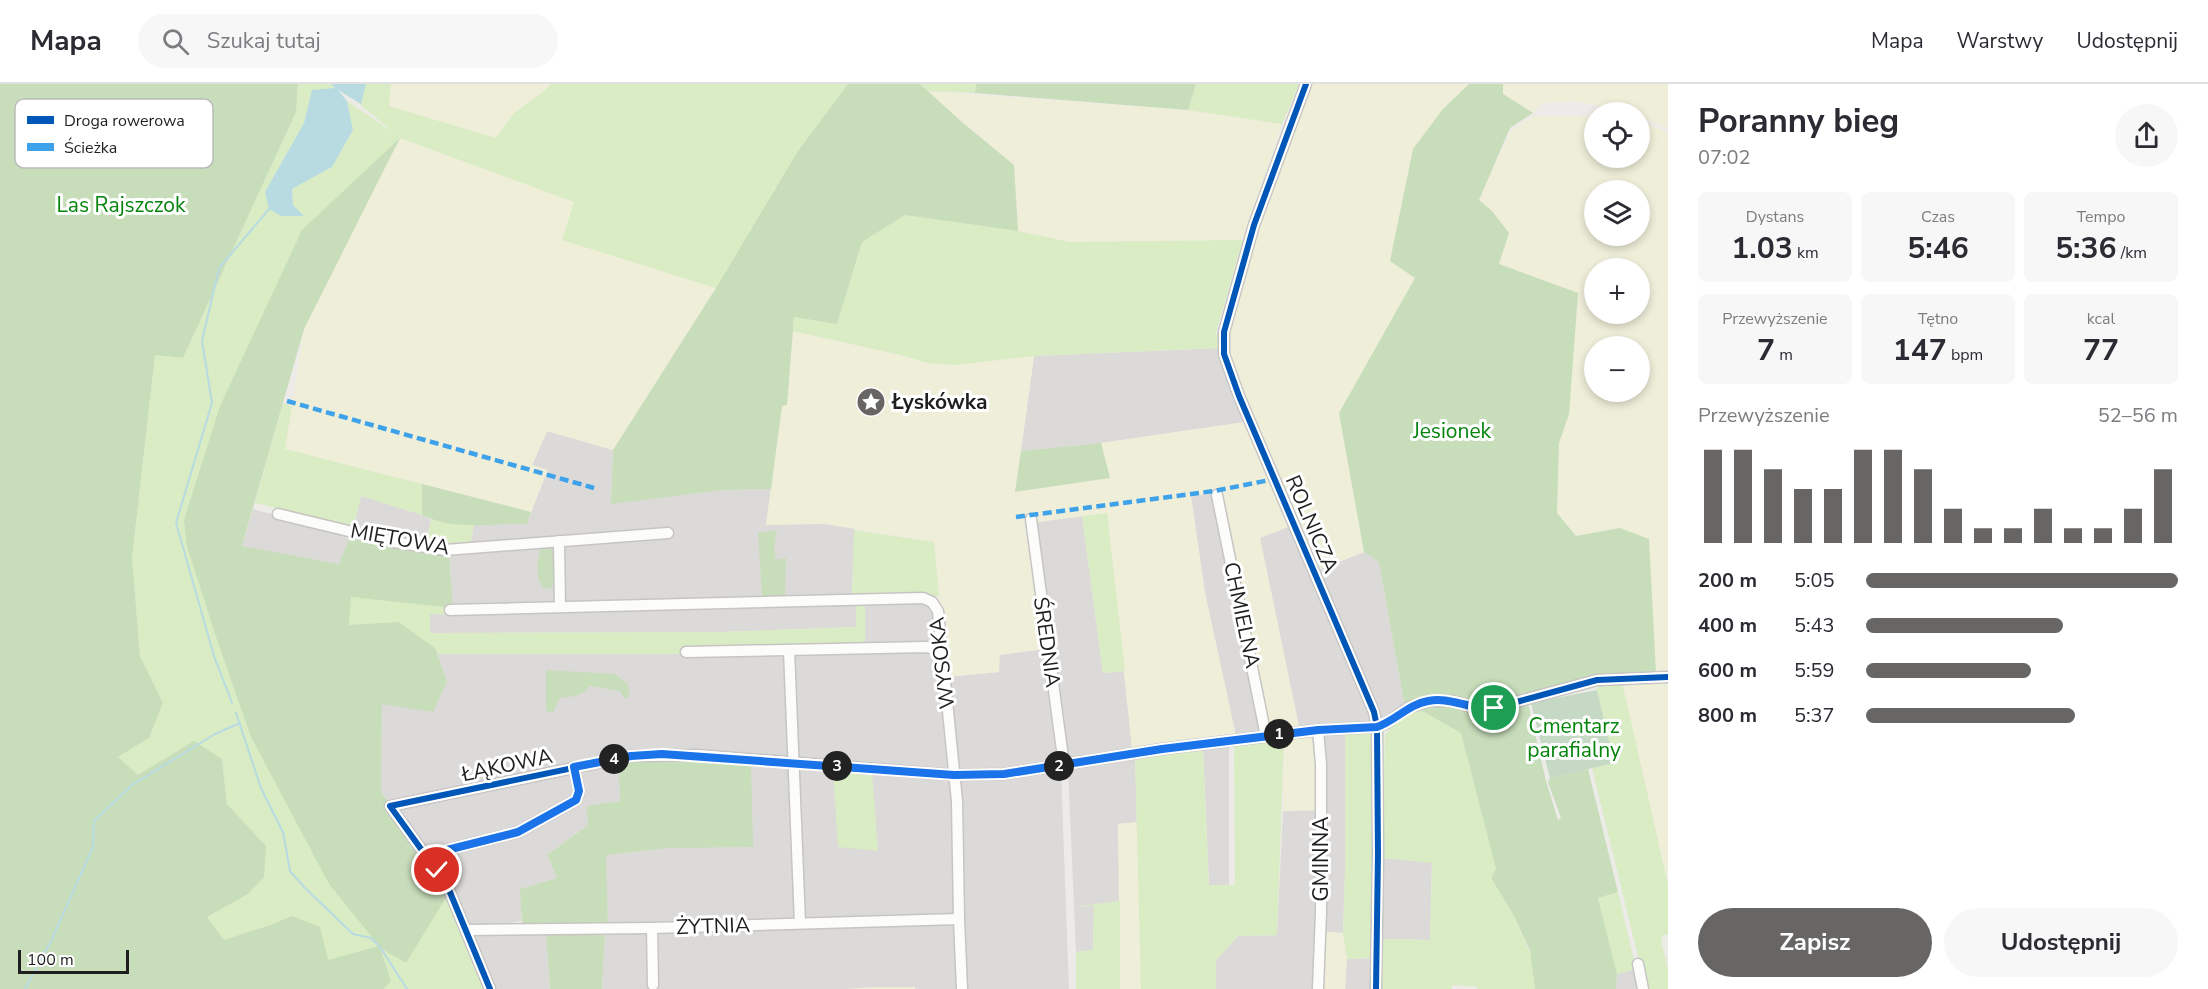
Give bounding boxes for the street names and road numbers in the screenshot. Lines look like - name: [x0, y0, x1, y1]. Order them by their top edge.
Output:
- street label: ROLNICZA: [1279, 471, 1345, 577]
- street label: MIĘTOWA: [348, 517, 452, 561]
- street label: CHMIELNA: [1217, 559, 1267, 671]
- street label: ŚREDNIA: [1027, 595, 1067, 689]
- street label: WYSOKA: [922, 616, 962, 710]
- street label: ŁĄKOWA: [458, 742, 555, 788]
- street label: GMINNA: [1307, 817, 1335, 901]
- street label: ŻYTNIA: [675, 911, 751, 941]

